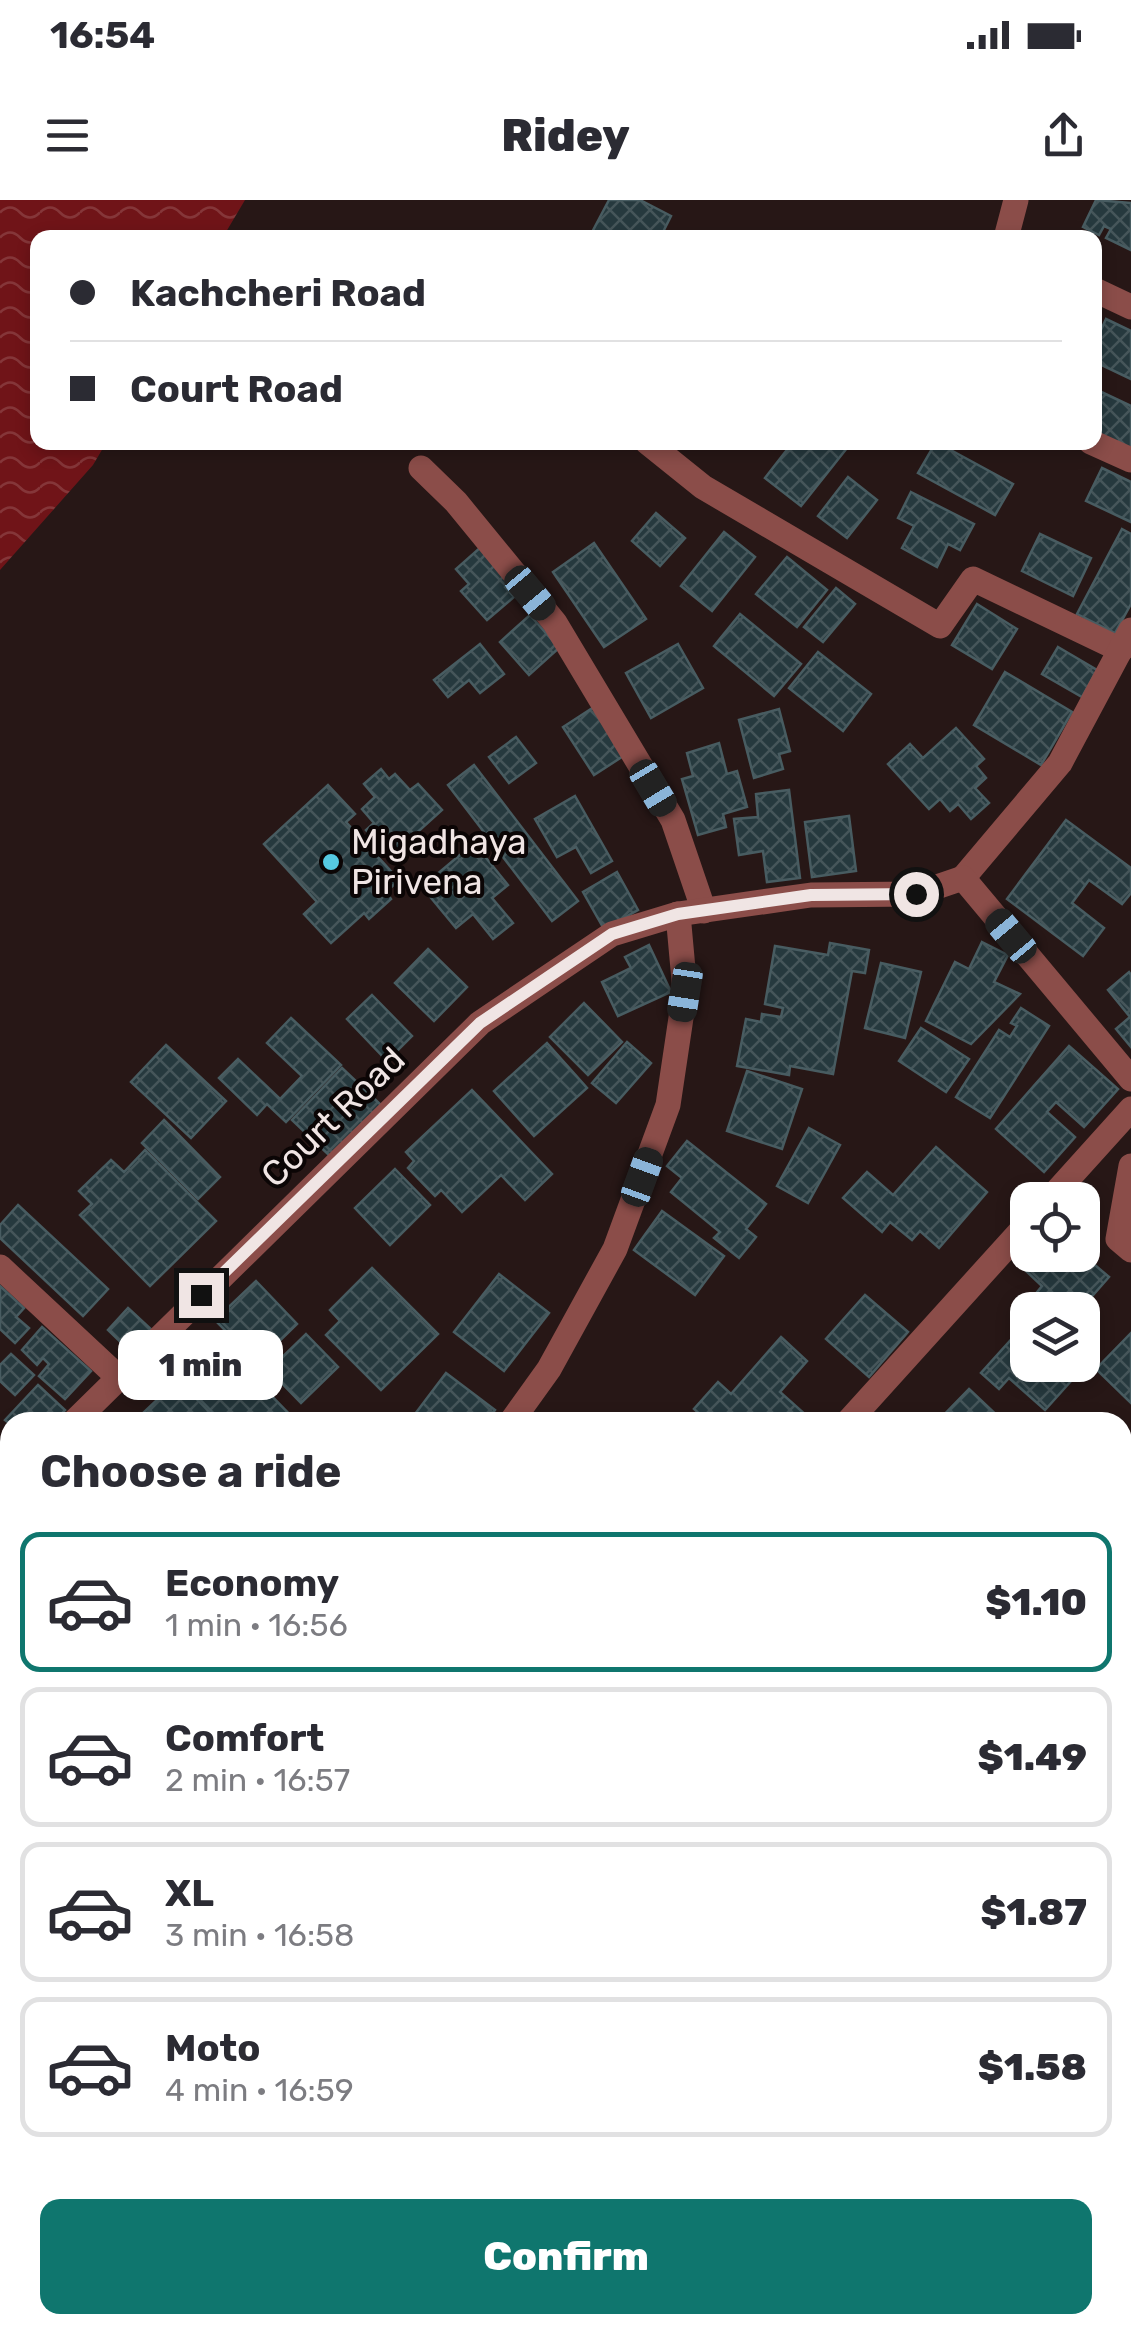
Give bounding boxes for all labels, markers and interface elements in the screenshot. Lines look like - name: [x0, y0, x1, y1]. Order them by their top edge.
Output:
- text: 16:54: [50, 12, 155, 58]
- icon: menu: [40, 108, 95, 163]
- icon: share: [1036, 108, 1091, 163]
- text: Ridey: [501, 109, 630, 162]
- text: Kachcheri Road: [130, 270, 426, 316]
- text: Court Road: [130, 366, 343, 412]
- car: [499, 560, 561, 626]
- car: [625, 755, 681, 821]
- place label: Migadhaya Pirivena: [351, 821, 527, 903]
- marker: Migadhaya Pirivena: [320, 851, 342, 873]
- route start: [894, 872, 939, 917]
- car: [980, 903, 1042, 969]
- car: [665, 960, 705, 1024]
- street label: Court Road: [253, 1038, 413, 1196]
- car: [618, 1144, 666, 1210]
- map controls: [1010, 1182, 1100, 1382]
- button: locate: [1010, 1182, 1100, 1272]
- route end: [179, 1273, 224, 1318]
- button: layers: [1010, 1292, 1100, 1382]
- callout: 1 min: [119, 1330, 284, 1400]
- text: 1 min: [159, 1346, 242, 1384]
- text: Choose a ride: [40, 1445, 342, 1498]
- icon: car: [45, 1557, 135, 1647]
- text: Economy: [165, 1560, 339, 1606]
- text: $1.10: [985, 1579, 1087, 1625]
- text: 1 min · 16:56: [165, 1606, 348, 1644]
- icon: car: [45, 1712, 135, 1802]
- text: Comfort: [165, 1715, 324, 1761]
- text: $1.49: [978, 1734, 1087, 1780]
- text: 2 min · 16:57: [165, 1761, 350, 1799]
- icon: car: [45, 1867, 135, 1957]
- text: XL: [165, 1870, 214, 1916]
- text: $1.87: [980, 1889, 1087, 1935]
- text: 3 min · 16:58: [165, 1916, 354, 1954]
- icon: car: [45, 2022, 135, 2112]
- text: Moto: [165, 2025, 261, 2071]
- text: $1.58: [978, 2044, 1087, 2090]
- text: 4 min · 16:59: [165, 2071, 354, 2109]
- button: Confirm: [40, 2199, 1092, 2314]

